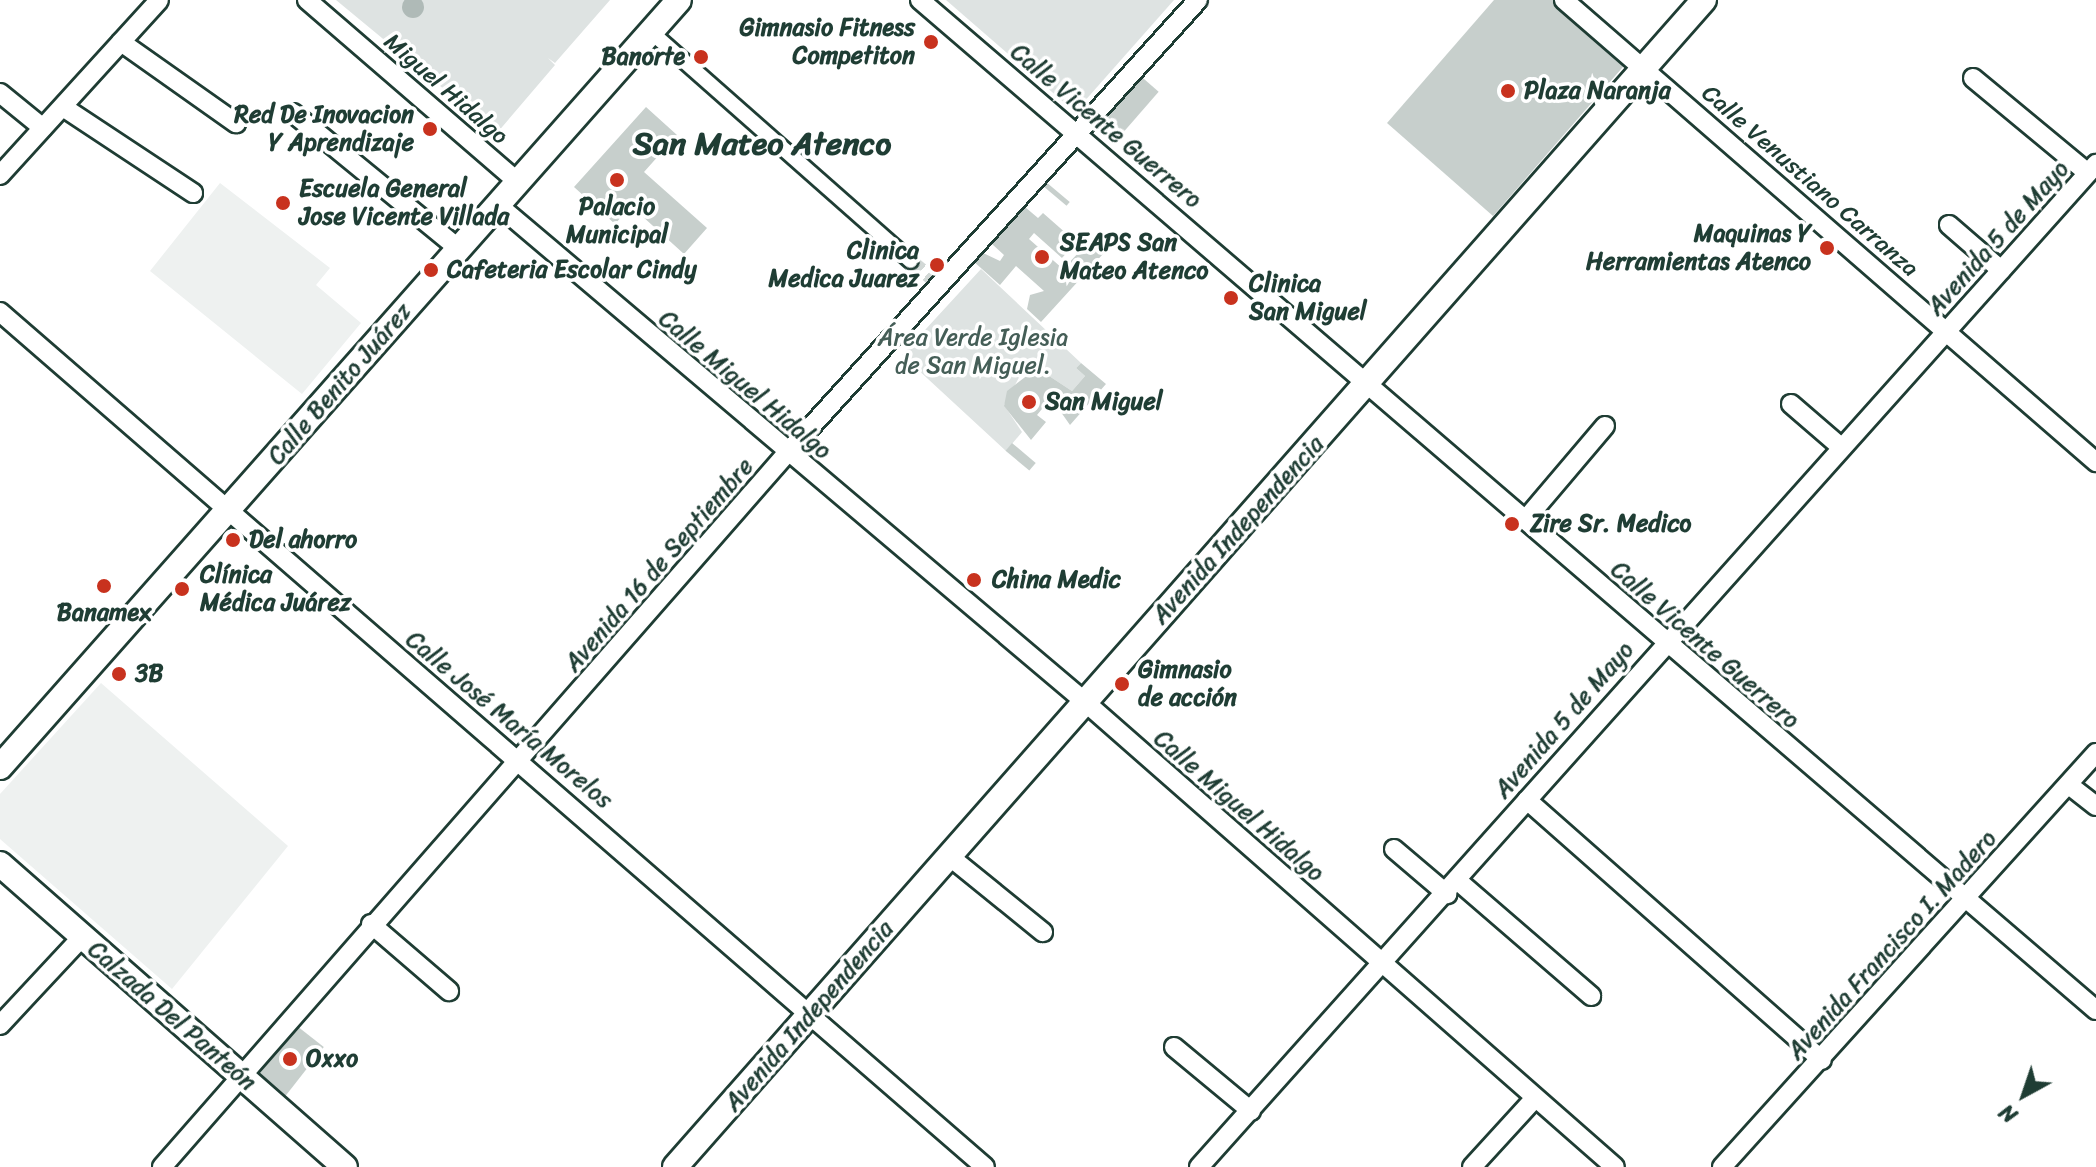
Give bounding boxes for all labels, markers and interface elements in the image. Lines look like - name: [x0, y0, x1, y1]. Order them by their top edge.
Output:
- place label: Gimnasio Fitness Competiton: [739, 14, 915, 70]
- street label: Miguel Hidalgo: [378, 27, 514, 151]
- marker: Gimnasio Fitness Competiton: [922, 33, 940, 51]
- street label: Calle Vicente Guerrero: [1005, 38, 1207, 214]
- place label: Banorte: [602, 43, 685, 71]
- marker: Banorte: [692, 48, 710, 66]
- place label: Plaza Naranja: [1524, 77, 1670, 105]
- street label: Calle Venustiano Carranza: [1697, 80, 1923, 282]
- marker: Plaza Naranja: [1499, 82, 1517, 100]
- place label: Red De Inovacion Y Aprendizaje: [234, 101, 414, 157]
- marker: Red De Inovacion Y Aprendizaje: [421, 120, 439, 138]
- district label: San Mateo Atenco: [632, 125, 892, 163]
- street label: Avenida 5 de Mayo: [1921, 155, 2075, 321]
- marker: Palacio Municipal: [608, 171, 626, 189]
- place label: Escuela General Jose Vicente Villada: [299, 175, 509, 231]
- place label: Palacio Municipal: [566, 193, 668, 249]
- marker: Escuela General Jose Vicente Villada: [274, 194, 292, 212]
- place label: Maquinas Y Herramientas Atenco: [1585, 220, 1811, 276]
- place label: SEAPS San Mateo Atenco: [1060, 229, 1208, 285]
- place label: Clinica Medica Juarez: [769, 237, 919, 293]
- marker: Maquinas Y Herramientas Atenco: [1818, 239, 1836, 257]
- marker: SEAPS San Mateo Atenco: [1031, 246, 1053, 268]
- marker: Clinica Medica Juarez: [926, 254, 948, 276]
- place label: Cafeteria Escolar Cindy: [447, 256, 697, 284]
- marker: Cafeteria Escolar Cindy: [422, 261, 440, 279]
- place label: Clinica San Miguel: [1249, 270, 1365, 326]
- marker: Clinica San Miguel: [1220, 287, 1242, 309]
- street label: Calle Benito Juárez: [262, 297, 418, 471]
- street label: Calle Miguel Hidalgo: [654, 305, 836, 465]
- park label: Área Verde Iglesia de San Miguel.: [877, 324, 1069, 380]
- place label: San Miguel: [1045, 388, 1161, 416]
- marker: San Miguel: [1020, 393, 1038, 411]
- street label: Avenida Independencia: [1146, 430, 1330, 630]
- street label: Avenida 16 de Septiembre: [558, 452, 760, 678]
- place label: Zire Sr. Medico: [1530, 510, 1690, 538]
- marker: Zire Sr. Medico: [1501, 513, 1523, 535]
- place label: Del ahorro: [249, 526, 357, 554]
- marker: Del ahorro: [224, 531, 242, 549]
- street label: Calle Vicente Guerrero: [1606, 556, 1804, 734]
- place label: Clínica Médica Juárez: [200, 561, 351, 617]
- place label: China Medic: [992, 566, 1121, 594]
- marker: China Medic: [963, 569, 985, 591]
- marker: Banamex: [95, 577, 113, 595]
- marker: Clínica Médica Juárez: [171, 578, 193, 600]
- place label: Banamex: [57, 599, 151, 627]
- street label: Calle José María Morelos: [400, 625, 618, 815]
- street label: Avenida 5 de Mayo: [1488, 636, 1640, 804]
- place label: Gimnasio de acción: [1138, 656, 1237, 712]
- place label: 3B: [135, 660, 163, 688]
- marker: 3B: [110, 665, 128, 683]
- marker: Gimnasio de acción: [1113, 675, 1131, 693]
- street label: Calle Miguel Hidalgo: [1149, 725, 1329, 887]
- street label: Avenida Francisco I. Madero: [1781, 824, 2003, 1066]
- street label: Avenida Independencia: [718, 915, 900, 1117]
- street label: Calzada Del Panteón: [81, 934, 263, 1098]
- place label: Oxxo: [306, 1045, 358, 1073]
- marker: Oxxo: [281, 1050, 299, 1068]
- north arrow: [1984, 1055, 2064, 1135]
- text: N: [1990, 1094, 2027, 1134]

